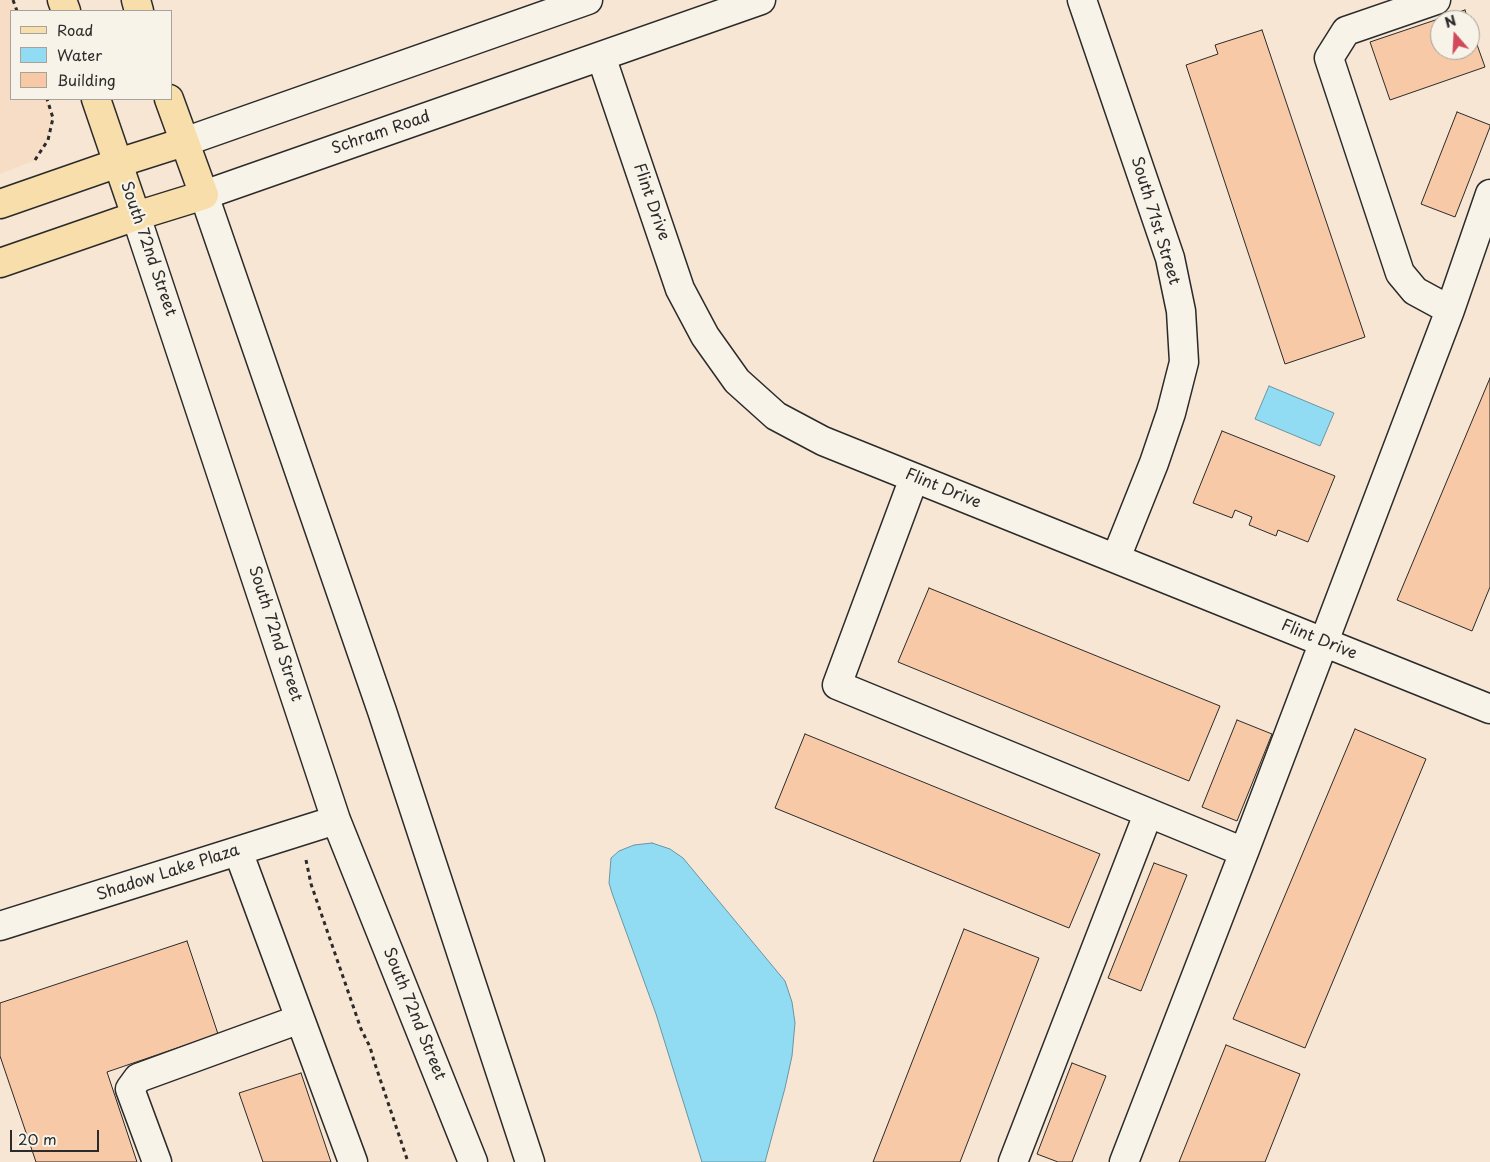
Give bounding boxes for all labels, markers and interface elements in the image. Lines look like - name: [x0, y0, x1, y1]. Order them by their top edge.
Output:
- legend: [10, 10, 172, 100]
- north arrow: [1430, 10, 1480, 60]
- text: N: [1442, 10, 1459, 33]
- text: Road: [57, 18, 93, 41]
- text: Water: [57, 43, 102, 66]
- text: Building: [57, 68, 116, 91]
- street label: Schram Road: [329, 107, 433, 159]
- street label: South 71st Street: [1126, 155, 1184, 287]
- street label: Flint Drive: [629, 161, 673, 243]
- street label: South 72nd Street: [116, 179, 180, 319]
- street label: Flint Drive: [902, 465, 984, 513]
- street label: South 72nd Street: [244, 564, 306, 704]
- street label: Flint Drive: [1278, 616, 1360, 664]
- street label: Shadow Lake Plaza: [94, 841, 242, 905]
- street label: South 72nd Street: [379, 945, 449, 1083]
- scale bar: [12, 1120, 101, 1152]
- text: 20 m: [18, 1127, 57, 1150]

